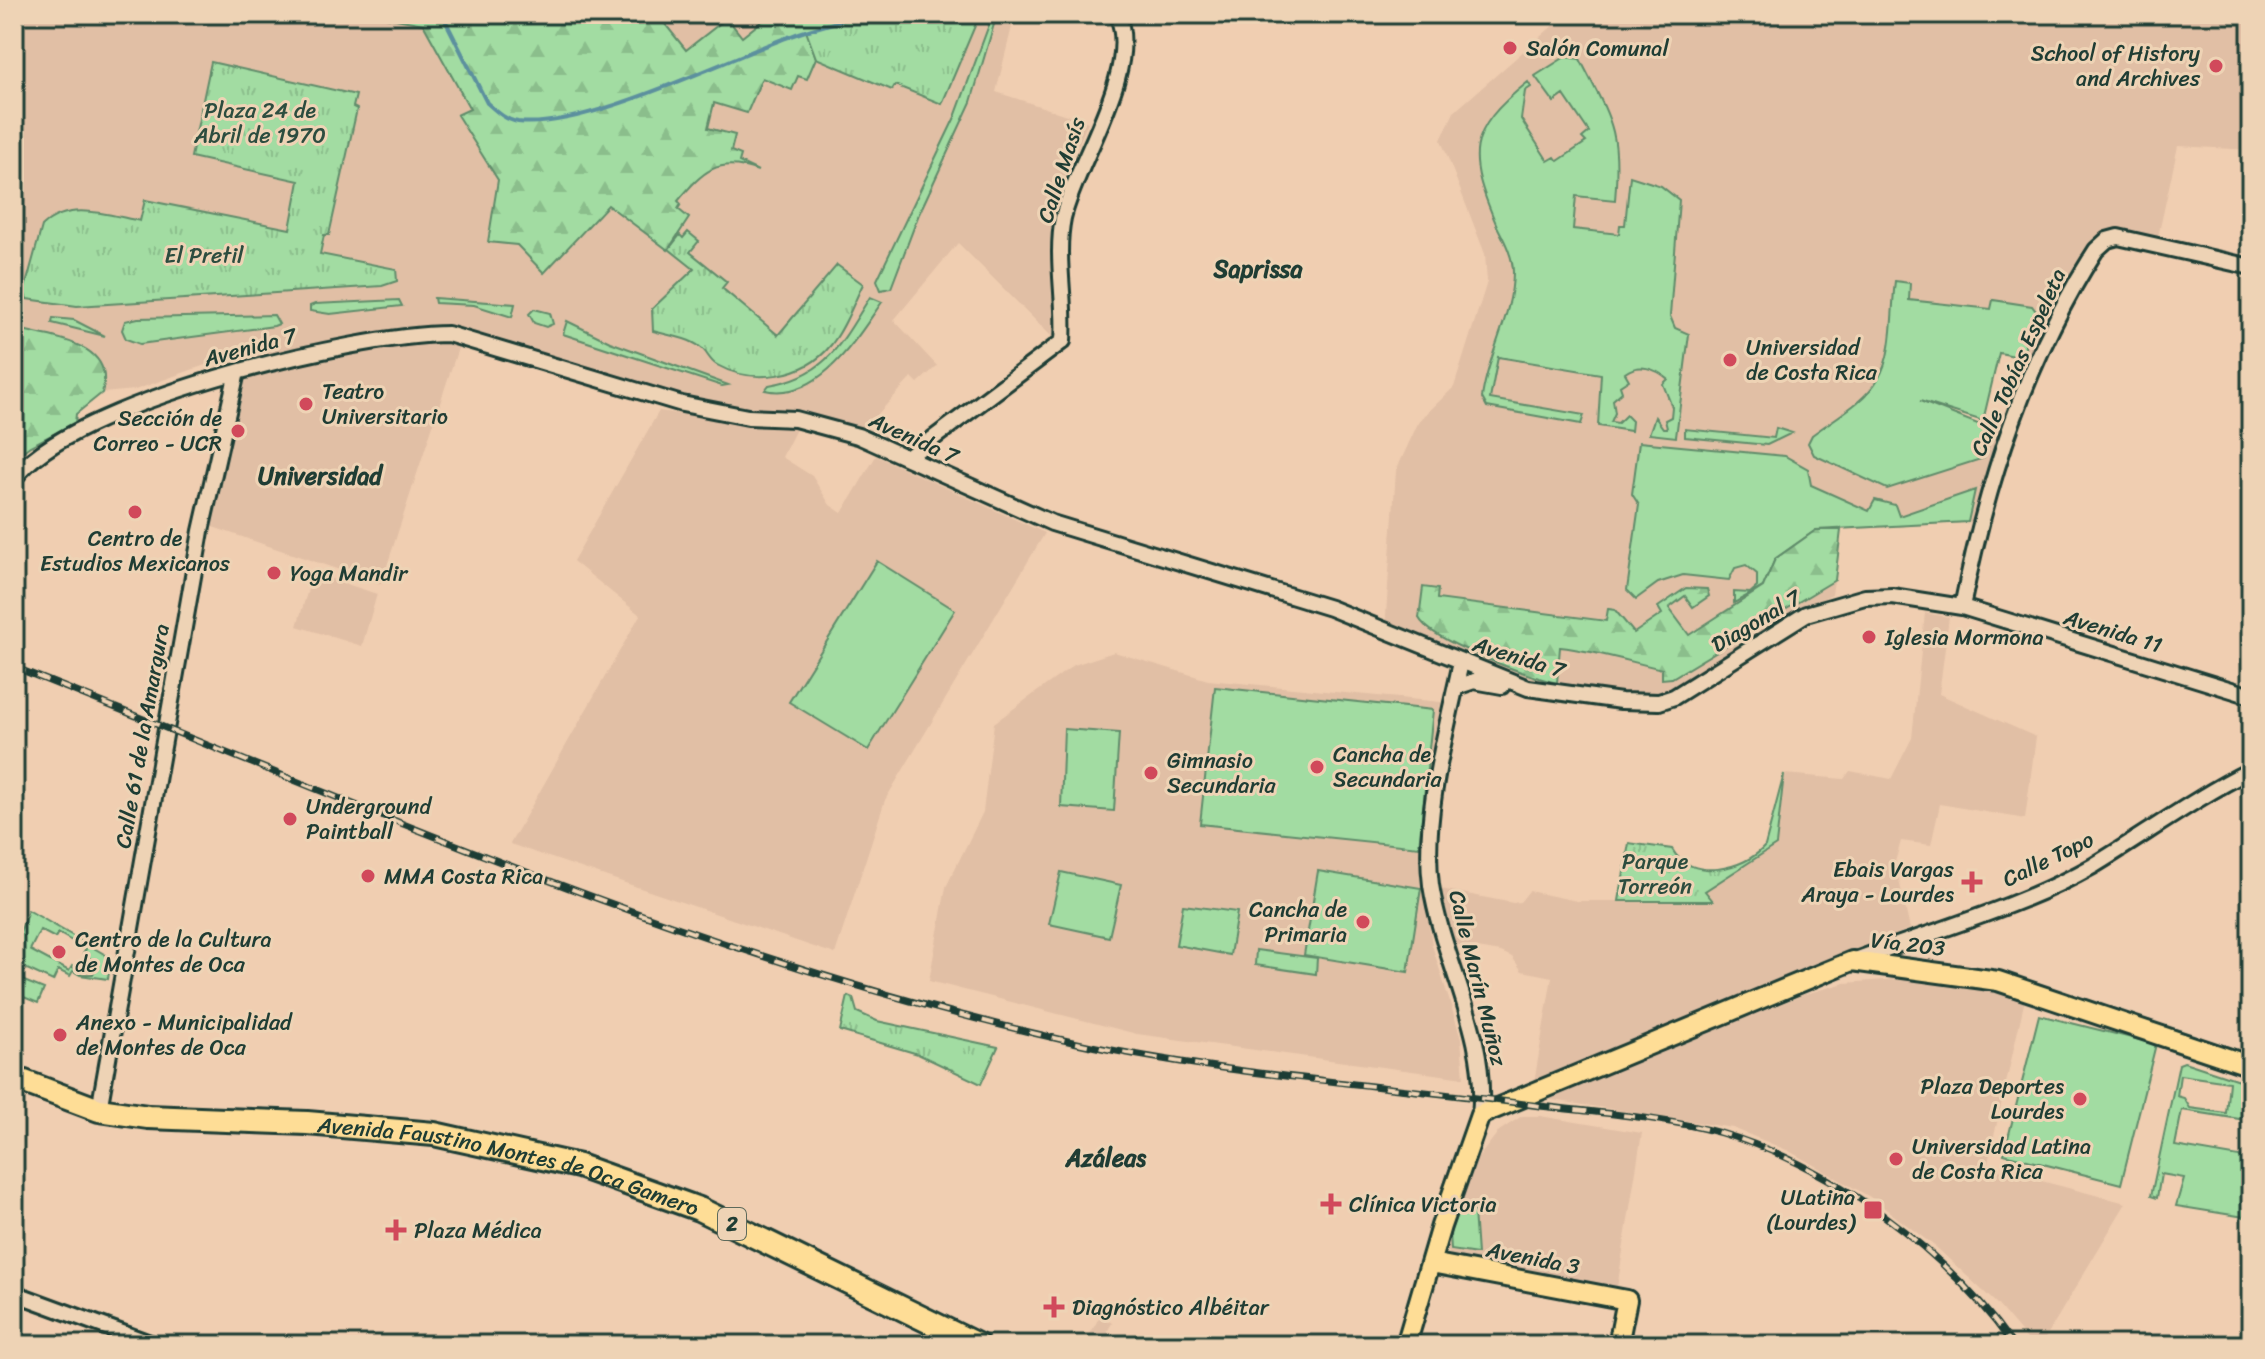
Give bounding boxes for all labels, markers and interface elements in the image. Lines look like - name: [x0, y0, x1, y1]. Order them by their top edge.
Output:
- place label: Salón Comunal: [1526, 29, 1669, 68]
- place label: School of History and Archives: [2031, 34, 2201, 98]
- marker: Salón Comunal: [1501, 39, 1519, 57]
- marker: School of History and Archives: [2207, 57, 2225, 75]
- park label: Plaza 24 de Abril de 1970: [193, 91, 326, 155]
- street label: Calle Masís: [1026, 111, 1097, 228]
- park label: El Pretil: [164, 236, 244, 275]
- district label: Saprissa: [1212, 248, 1304, 290]
- street label: Calle Tobías Espeleta: [1959, 262, 2077, 462]
- street label: Avenida 7: [198, 316, 302, 378]
- place label: Universidad de Costa Rica: [1746, 328, 1878, 392]
- marker: Universidad de Costa Rica: [1721, 351, 1739, 369]
- place label: Teatro Universitario: [322, 372, 448, 436]
- marker: Teatro Universitario: [297, 395, 315, 413]
- place label: Sección de Correo - UCR: [94, 399, 222, 463]
- street label: Avenida 7: [862, 400, 967, 476]
- marker: Sección de Correo - UCR: [229, 422, 247, 440]
- district label: Universidad: [258, 455, 384, 497]
- marker: Centro de Estudios Mexicanos: [126, 503, 144, 521]
- place label: Centro de Estudios Mexicanos: [40, 519, 231, 583]
- place label: Yoga Mandir: [290, 554, 409, 593]
- marker: Yoga Mandir: [265, 564, 283, 582]
- street label: Diagonal 7: [1703, 578, 1810, 663]
- street label: Avenida 11: [2058, 597, 2167, 664]
- place label: Iglesia Mormona: [1884, 618, 2043, 657]
- street label: Calle 61 de la Amargura: [103, 621, 181, 851]
- street label: Avenida 7: [1467, 624, 1571, 690]
- marker: Iglesia Mormona: [1860, 628, 1878, 646]
- place label: Cancha de Secundaria: [1333, 735, 1442, 799]
- place label: Gimnasio Secundaria: [1167, 741, 1276, 805]
- marker: Cancha de Secundaria: [1308, 758, 1326, 776]
- marker: Gimnasio Secundaria: [1142, 764, 1160, 782]
- place label: Underground Paintball: [306, 787, 432, 851]
- marker: Underground Paintball: [281, 810, 299, 828]
- street label: Calle Topo: [1996, 820, 2100, 898]
- park label: Parque Torreón: [1618, 842, 1692, 906]
- place label: Ebais Vargas Araya - Lourdes: [1801, 850, 1955, 914]
- place label: MMA Costa Rica: [384, 857, 543, 896]
- marker: MMA Costa Rica: [359, 867, 377, 885]
- marker: Ebais Vargas Araya - Lourdes: [1961, 871, 1983, 893]
- street label: Calle Marín Muñoz: [1437, 886, 1519, 1071]
- place label: Cancha de Primaria: [1249, 890, 1347, 954]
- marker: Cancha de Primaria: [1354, 913, 1372, 931]
- place label: Centro de la Cultura de Montes de Oca: [75, 920, 272, 984]
- street label: Vía 203: [1869, 920, 1947, 968]
- marker: Centro de la Cultura de Montes de Oca: [50, 943, 68, 961]
- place label: Anexo - Municipalidad de Montes de Oca: [75, 1003, 293, 1067]
- marker: Anexo - Municipalidad de Montes de Oca: [51, 1026, 69, 1044]
- place label: Plaza Deportes Lourdes: [1921, 1067, 2064, 1131]
- marker: Plaza Deportes Lourdes: [2071, 1090, 2089, 1108]
- street label: Avenida Faustino Montes de Oca Gamero: [315, 1104, 705, 1227]
- place label: Universidad Latina de Costa Rica: [1912, 1127, 2091, 1191]
- district label: Azáleas: [1065, 1137, 1147, 1179]
- marker: Universidad Latina de Costa Rica: [1887, 1150, 1905, 1168]
- place label: ULatina (Lourdes): [1766, 1178, 1856, 1242]
- place label: Clínica Victoria: [1349, 1185, 1496, 1224]
- marker: Clínica Victoria: [1320, 1193, 1342, 1215]
- marker: ULatina (Lourdes): [1862, 1199, 1884, 1221]
- road number: 2: [718, 1208, 746, 1240]
- place label: Plaza Médica: [414, 1211, 542, 1250]
- marker: Plaza Médica: [385, 1219, 407, 1241]
- street label: Avenida 3: [1482, 1230, 1583, 1286]
- place label: Diagnóstico Albéitar: [1072, 1288, 1270, 1327]
- marker: Diagnóstico Albéitar: [1043, 1296, 1065, 1318]

